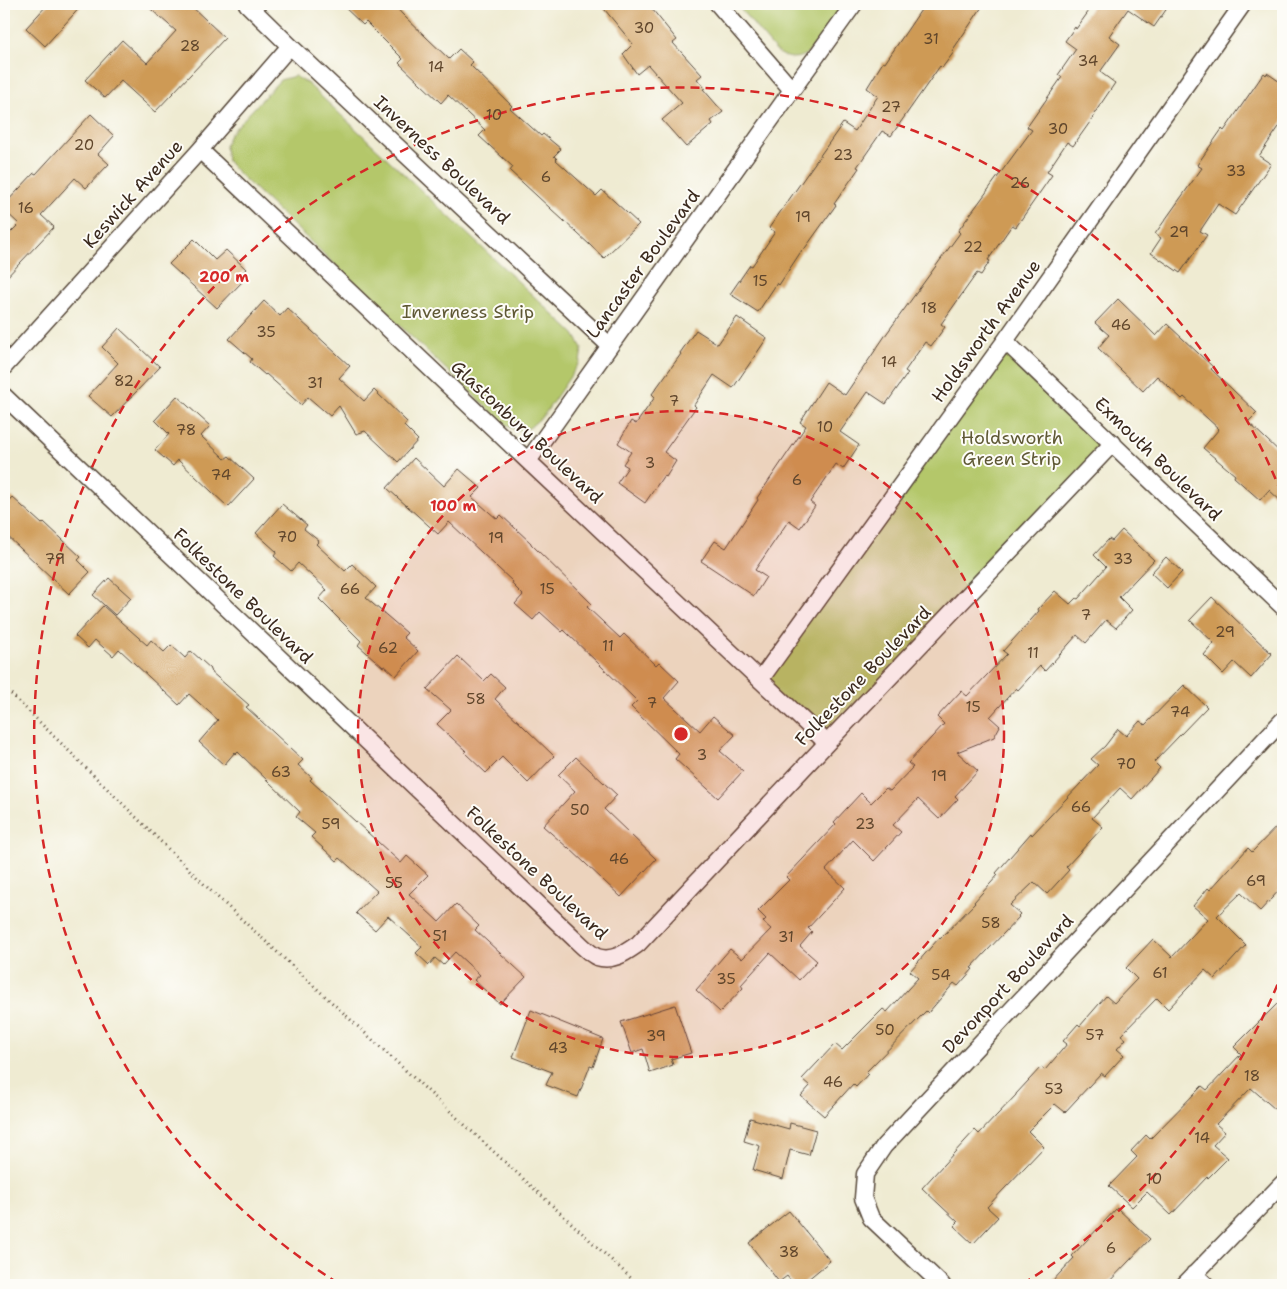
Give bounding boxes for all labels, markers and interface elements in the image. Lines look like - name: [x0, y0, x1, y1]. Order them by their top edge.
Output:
- house number: 30: [634, 18, 654, 38]
- house number: 31: [923, 29, 939, 49]
- house number: 28: [180, 36, 200, 56]
- house number: 34: [1078, 51, 1098, 71]
- house number: 14: [428, 57, 444, 77]
- street label: Inverness Boulevard: [369, 90, 515, 230]
- house number: 27: [881, 97, 901, 117]
- house number: 10: [486, 105, 502, 125]
- house number: 30: [1048, 119, 1068, 139]
- house number: 20: [74, 135, 94, 155]
- street label: Keswick Avenue: [78, 135, 188, 253]
- house number: 23: [833, 145, 853, 165]
- house number: 33: [1226, 161, 1246, 181]
- house number: 6: [541, 167, 551, 187]
- house number: 26: [1010, 173, 1030, 193]
- street label: Lancaster Boulevard: [581, 185, 705, 343]
- house number: 16: [18, 198, 34, 218]
- house number: 19: [795, 207, 811, 227]
- house number: 29: [1169, 222, 1189, 242]
- house number: 22: [963, 237, 983, 257]
- street label: Holdsworth Avenue: [926, 255, 1046, 407]
- text: 200 m: [199, 267, 249, 287]
- house number: 15: [752, 271, 768, 291]
- house number: 18: [921, 298, 937, 318]
- park label: Inverness Strip: [402, 300, 534, 324]
- house number: 46: [1111, 315, 1131, 335]
- house number: 35: [256, 322, 276, 342]
- house number: 14: [881, 352, 897, 372]
- street label: Glastonbury Boulevard: [446, 355, 608, 509]
- house number: 82: [114, 371, 134, 391]
- house number: 31: [307, 373, 323, 393]
- house number: 7: [669, 391, 679, 411]
- street label: Exmouth Boulevard: [1089, 392, 1227, 526]
- house number: 10: [817, 417, 833, 437]
- house number: 78: [176, 420, 196, 440]
- park label: Holdsworth Green Strip: [961, 426, 1063, 471]
- house number: 3: [645, 453, 655, 473]
- house number: 74: [211, 465, 231, 485]
- house number: 6: [792, 470, 802, 490]
- text: 100 m: [430, 496, 476, 516]
- street label: Folkestone Boulevard: [168, 523, 318, 669]
- house number: 70: [277, 527, 297, 547]
- house number: 19: [488, 528, 504, 548]
- house number: 79: [45, 549, 65, 569]
- house number: 33: [1113, 549, 1133, 569]
- house number: 66: [340, 579, 360, 599]
- house number: 15: [539, 579, 555, 599]
- street label: Folkestone Boulevard: [790, 601, 936, 751]
- house number: 7: [1081, 605, 1091, 625]
- house number: 29: [1215, 622, 1235, 642]
- house number: 11: [602, 636, 614, 656]
- house number: 62: [378, 638, 398, 658]
- house number: 11: [1027, 643, 1039, 663]
- house number: 58: [466, 689, 486, 709]
- house number: 7: [647, 693, 657, 713]
- house number: 15: [965, 697, 981, 717]
- house number: 74: [1170, 702, 1190, 722]
- centre of rings: [672, 725, 690, 743]
- house number: 3: [697, 745, 707, 765]
- house number: 70: [1116, 754, 1136, 774]
- house number: 63: [271, 762, 291, 782]
- house number: 19: [931, 766, 947, 786]
- house number: 66: [1071, 797, 1091, 817]
- house number: 50: [570, 800, 590, 820]
- street label: Folkestone Boulevard: [461, 801, 613, 945]
- house number: 59: [322, 814, 340, 834]
- house number: 23: [855, 814, 875, 834]
- house number: 46: [609, 849, 629, 869]
- house number: 69: [1246, 871, 1266, 891]
- house number: 55: [385, 873, 403, 893]
- street label: Devonport Boulevard: [937, 909, 1079, 1059]
- house number: 58: [981, 913, 1001, 933]
- house number: 51: [433, 926, 447, 946]
- house number: 31: [778, 927, 794, 947]
- house number: 61: [1152, 963, 1168, 983]
- house number: 54: [931, 965, 951, 985]
- house number: 35: [716, 969, 736, 989]
- house number: 50: [875, 1020, 895, 1040]
- house number: 57: [1086, 1025, 1104, 1045]
- house number: 39: [646, 1026, 666, 1046]
- house number: 43: [548, 1038, 568, 1058]
- house number: 18: [1244, 1066, 1260, 1086]
- house number: 46: [823, 1072, 843, 1092]
- house number: 53: [1045, 1079, 1064, 1099]
- house number: 14: [1194, 1128, 1210, 1148]
- house number: 10: [1146, 1169, 1162, 1189]
- house number: 6: [1106, 1238, 1116, 1258]
- house number: 38: [779, 1242, 799, 1262]

